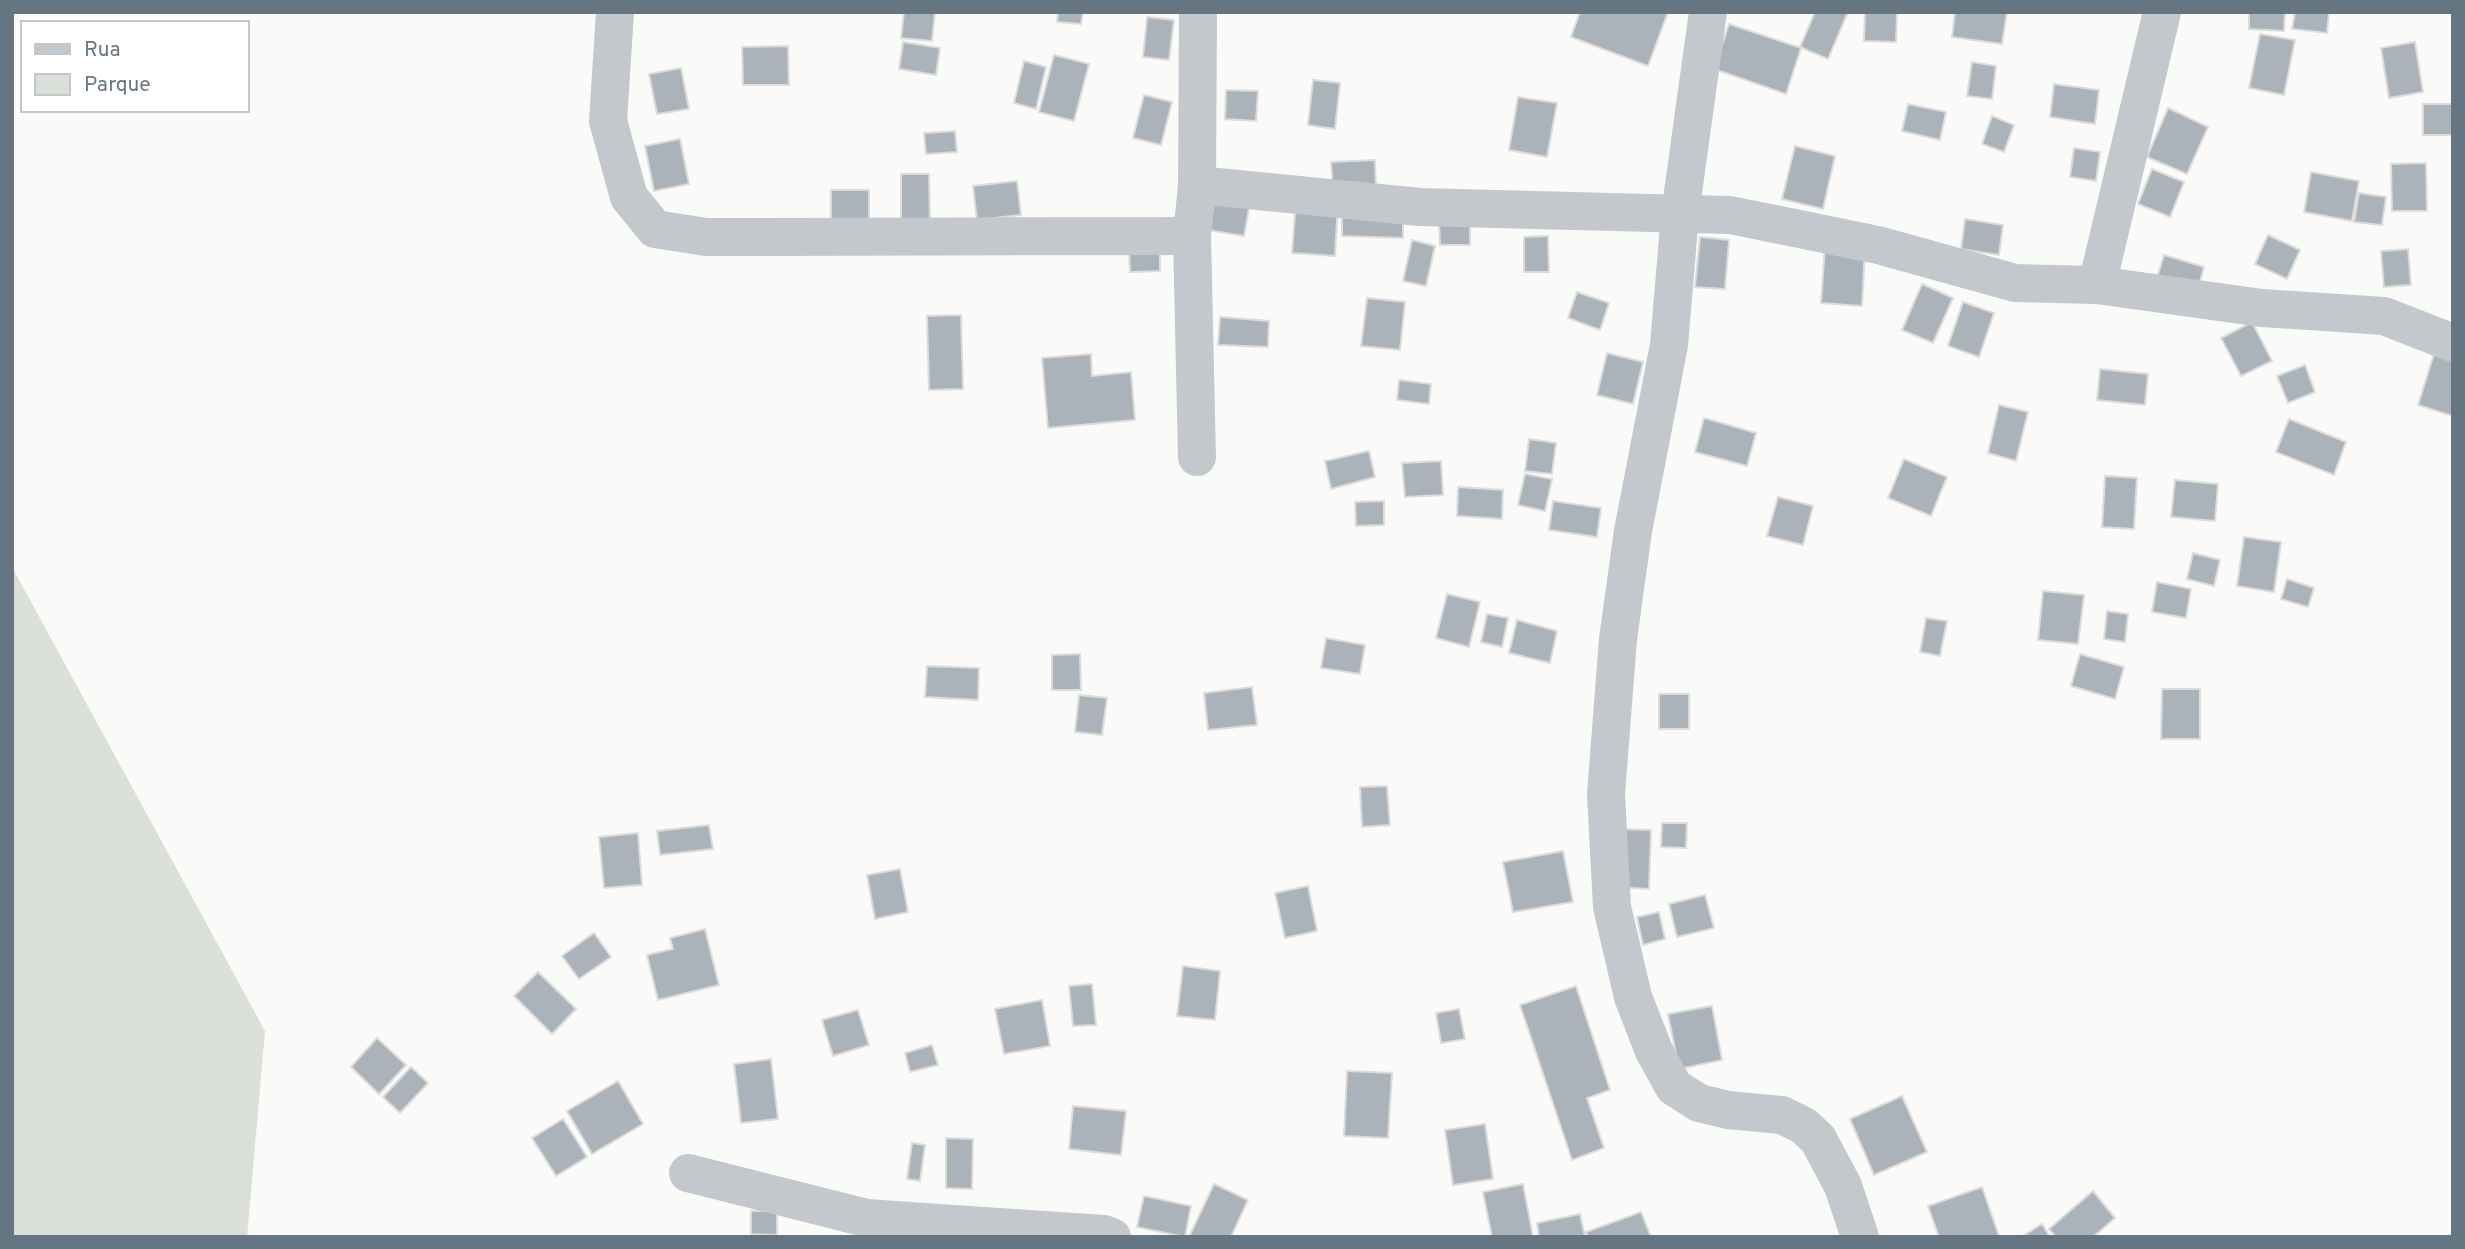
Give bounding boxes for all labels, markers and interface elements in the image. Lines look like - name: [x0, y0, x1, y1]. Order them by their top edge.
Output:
- legend: [21, 21, 248, 112]
- text: Rua: [84, 37, 121, 64]
- text: Parque: [84, 72, 151, 99]

